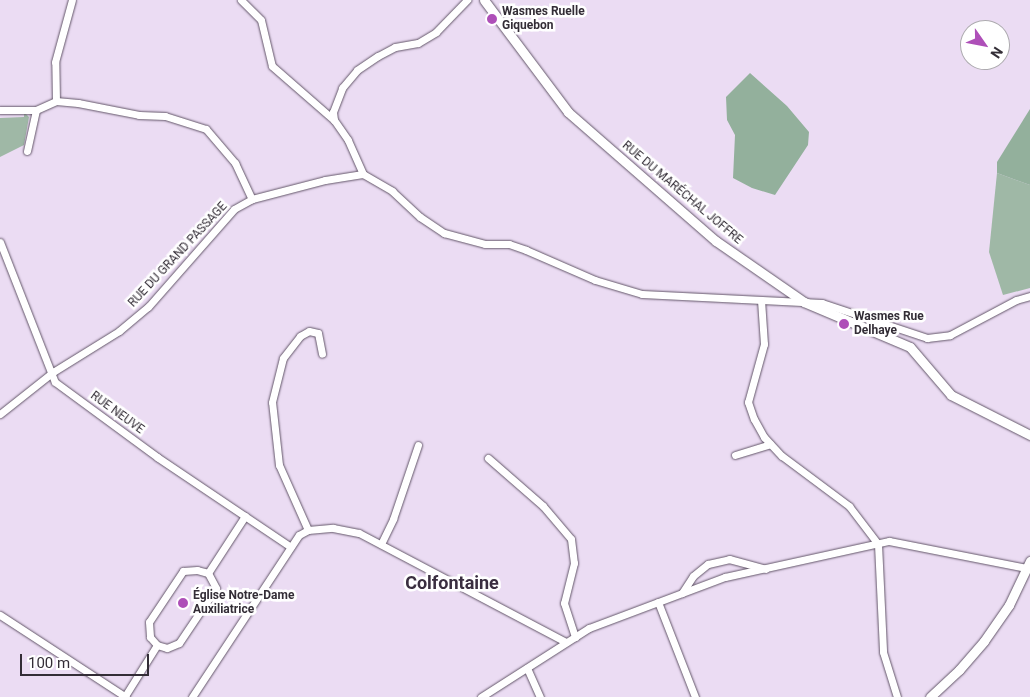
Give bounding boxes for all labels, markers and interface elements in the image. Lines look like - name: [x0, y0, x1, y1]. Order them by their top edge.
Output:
- place label: Wasmes Ruelle Giquebon: [502, 5, 585, 33]
- marker: Wasmes Ruelle Giquebon: [486, 13, 498, 25]
- north arrow: [960, 20, 1010, 70]
- text: N: [987, 44, 1006, 61]
- street label: RUE DU MARÉCHAL JOFFRE: [619, 139, 745, 247]
- street label: RUE DU GRAND PASSAGE: [126, 200, 230, 310]
- place label: Wasmes Rue Delhaye: [854, 310, 924, 338]
- marker: Wasmes Rue Delhaye: [838, 318, 850, 330]
- street label: RUE NEUVE: [87, 389, 147, 437]
- district label: Colfontaine: [405, 572, 499, 594]
- place label: Église Notre-Dame Auxiliatrice: [193, 589, 294, 617]
- marker: Église Notre-Dame Auxiliatrice: [177, 597, 189, 609]
- scale bar: [22, 644, 151, 676]
- text: 100 m: [28, 654, 70, 672]

